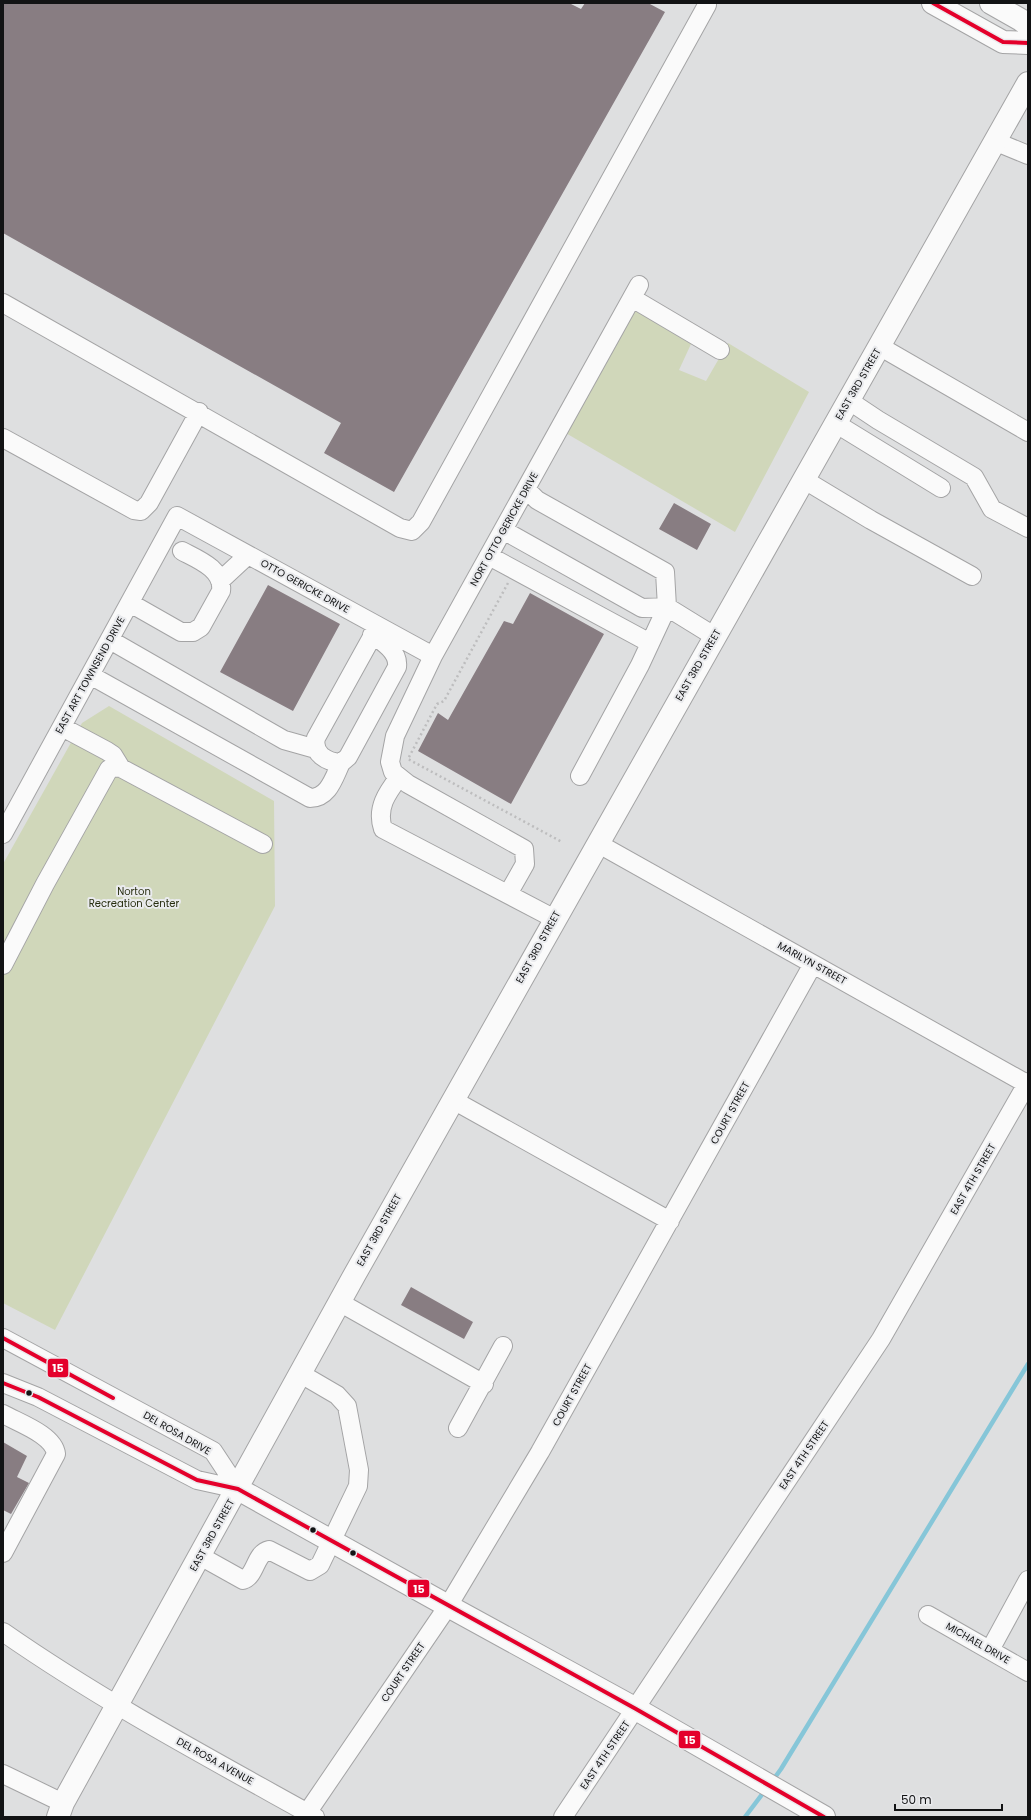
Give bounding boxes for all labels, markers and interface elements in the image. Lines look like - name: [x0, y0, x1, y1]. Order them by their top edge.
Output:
- street label: EAST 3RD STREET: [831, 345, 885, 423]
- street label: NORT OTTO GERICKE DRIVE: [466, 469, 542, 589]
- street label: OTTO GERICKE DRIVE: [258, 555, 352, 617]
- street label: EAST ART TOWNSEND DRIVE: [51, 614, 129, 736]
- street label: EAST 3RD STREET: [671, 626, 725, 704]
- park label: Norton Recreation Center: [89, 884, 180, 911]
- street label: EAST 3RD STREET: [512, 908, 564, 986]
- street label: MARILYN STREET: [775, 938, 850, 988]
- street label: COURT STREET: [707, 1078, 754, 1147]
- street label: EAST 4TH STREET: [946, 1140, 1000, 1217]
- street label: EAST 3RD STREET: [353, 1191, 405, 1269]
- line badge: 15: [47, 1358, 69, 1378]
- text: 15: [52, 1360, 64, 1376]
- street label: COURT STREET: [549, 1360, 596, 1429]
- unlabelled marker: [24, 1388, 34, 1398]
- street label: DEL ROSA DRIVE: [140, 1408, 214, 1458]
- street label: EAST 4TH STREET: [775, 1417, 833, 1492]
- street label: EAST 3RD STREET: [186, 1496, 238, 1574]
- unlabelled marker: [308, 1525, 318, 1535]
- unlabelled marker: [348, 1548, 358, 1558]
- line badge: 15: [407, 1579, 430, 1598]
- text: 15: [413, 1581, 425, 1597]
- street label: MICHAEL DRIVE: [943, 1618, 1013, 1668]
- street label: COURT STREET: [377, 1639, 429, 1705]
- street label: EAST 4TH STREET: [576, 1717, 634, 1792]
- line badge: 15: [678, 1730, 701, 1749]
- text: 15: [684, 1732, 696, 1748]
- street label: DEL ROSA AVENUE: [174, 1734, 256, 1788]
- scale bar: [895, 1786, 1002, 1812]
- text: 50 m: [901, 1791, 932, 1808]

